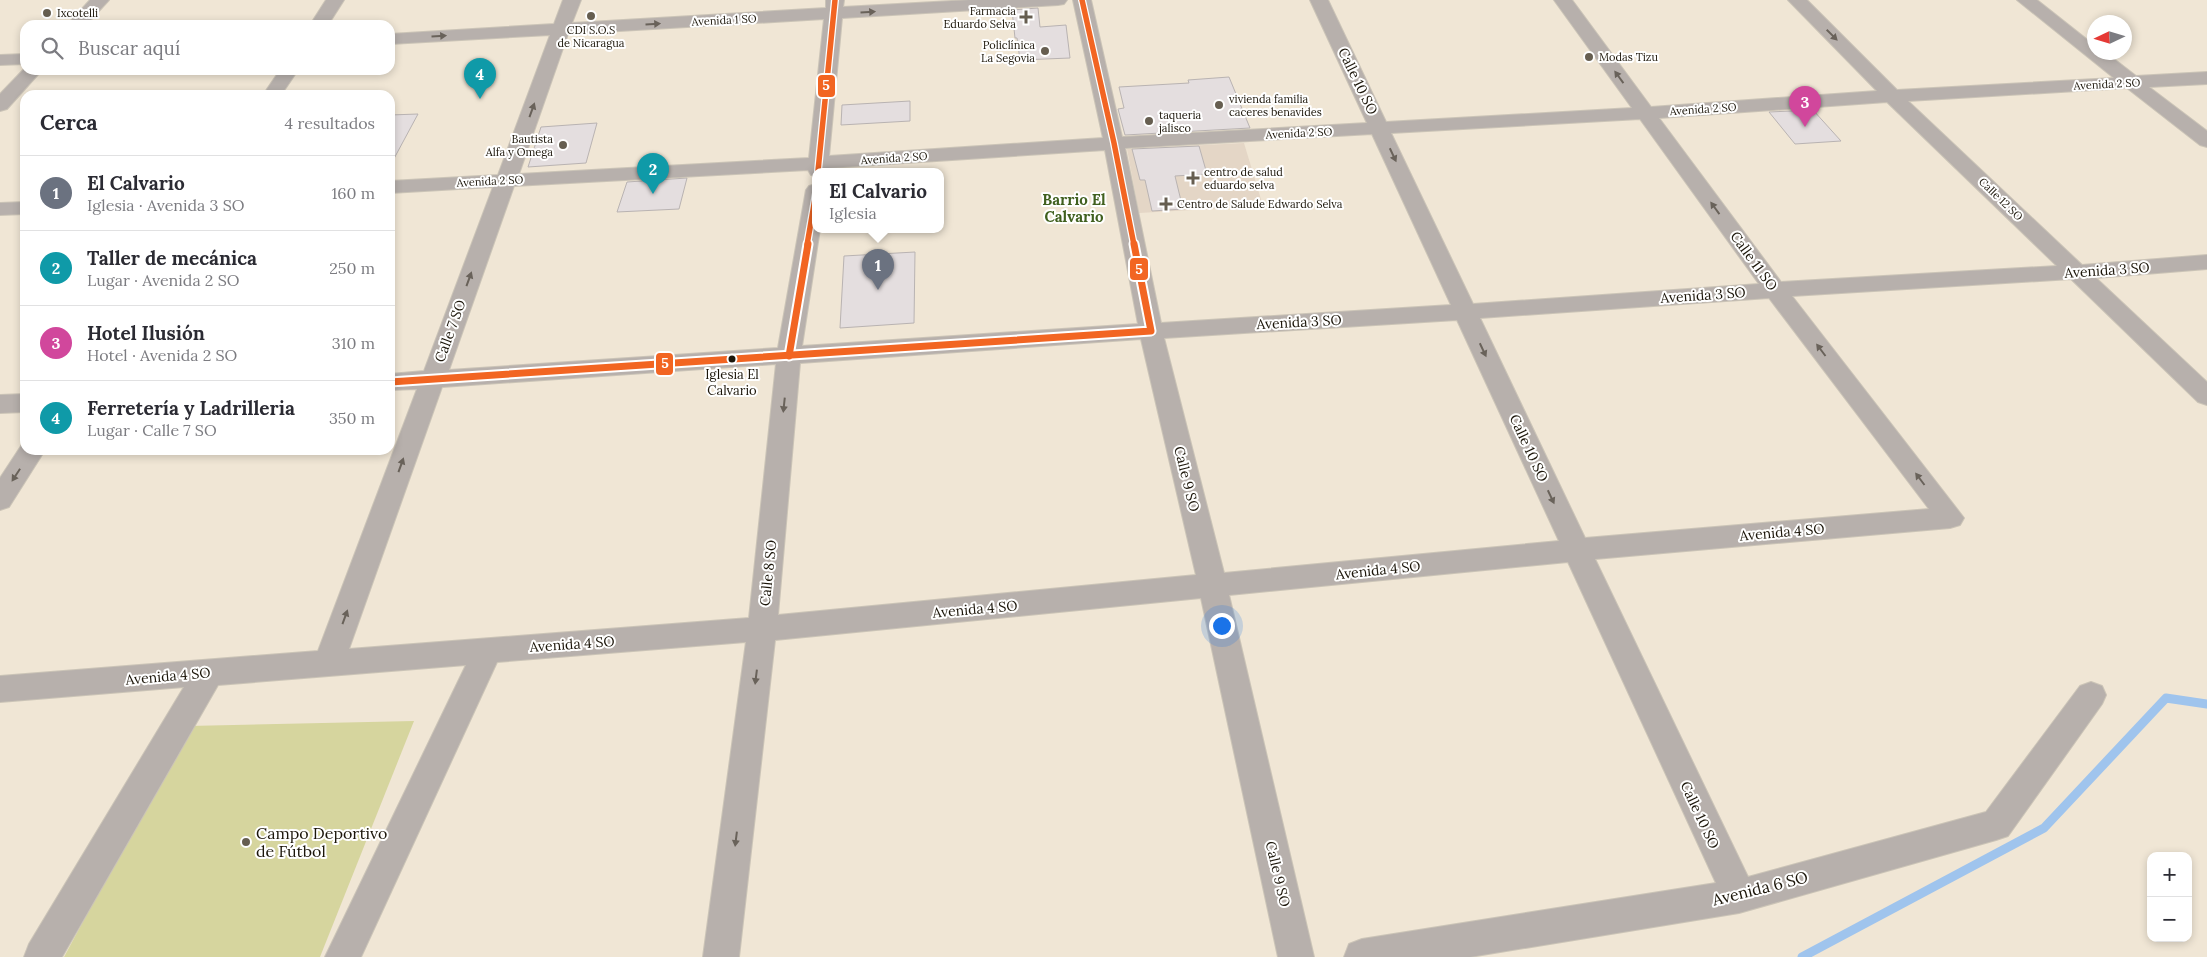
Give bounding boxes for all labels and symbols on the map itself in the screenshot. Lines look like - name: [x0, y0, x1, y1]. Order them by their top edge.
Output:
- place label: Farmacia Eduardo Selva: [943, 4, 1016, 31]
- place label: Ixcotelli: [57, 6, 98, 20]
- marker: Ixcotelli: [41, 7, 53, 19]
- one-way arrow: [860, 8, 876, 16]
- marker: CDI S.O.S de Nicaragua: [585, 10, 597, 22]
- street label: Avenida 1 SO: [690, 11, 757, 29]
- marker: Farmacia Eduardo Selva: [1020, 11, 1032, 23]
- north arrow: [2087, 15, 2132, 60]
- one-way arrow: [646, 19, 662, 27]
- place label: CDI S.O.S de Nicaragua: [557, 23, 625, 50]
- one-way arrow: [1825, 28, 1837, 40]
- one-way arrow: [431, 32, 447, 40]
- place label: Policlínica La Segovia: [981, 38, 1035, 65]
- marker: Policlínica La Segovia: [1039, 45, 1051, 57]
- street label: Calle 10 SO: [1334, 45, 1382, 117]
- place label: Modas Tizu: [1599, 50, 1658, 64]
- marker: Modas Tizu: [1583, 51, 1595, 63]
- pin: 4: [464, 58, 496, 99]
- one-way arrow: [1613, 71, 1624, 84]
- line badge: 5: [817, 74, 836, 98]
- street label: Avenida 2 SO: [2072, 75, 2141, 93]
- text: 5: [822, 76, 830, 94]
- pin: 3: [1789, 86, 1821, 127]
- place label: vivienda familia caceres benavides: [1229, 92, 1322, 119]
- marker: vivienda familia caceres benavides: [1213, 99, 1225, 111]
- street label: Avenida 2 SO: [1668, 100, 1737, 118]
- one-way arrow: [528, 102, 536, 117]
- place label: taqueria jalisco: [1158, 108, 1202, 135]
- marker: taqueria jalisco: [1143, 115, 1155, 127]
- street label: Avenida 2 SO: [1264, 124, 1333, 142]
- place label: Bautista Alfa y Omega: [485, 132, 553, 159]
- marker: Bautista Alfa y Omega: [557, 139, 569, 151]
- one-way arrow: [1389, 148, 1397, 162]
- street label: Avenida 2 SO: [859, 149, 928, 167]
- pin: 2: [637, 153, 669, 194]
- place label: centro de salud eduardo selva: [1204, 165, 1283, 192]
- marker: centro de salud eduardo selva: [1186, 171, 1200, 185]
- street label: Avenida 2 SO: [455, 172, 524, 190]
- street label: Calle 12 SO: [1976, 175, 2026, 224]
- district label: Barrio El Calvario: [1042, 190, 1106, 226]
- marker: Centro de Salude Edwardo Selva: [1159, 197, 1173, 211]
- place label: Centro de Salude Edwardo Selva: [1177, 197, 1343, 211]
- one-way arrow: [1709, 202, 1720, 215]
- street label: Calle 11 SO: [1726, 228, 1782, 294]
- pin: 1: [862, 249, 894, 290]
- line badge: 5: [1129, 257, 1149, 281]
- street label: Avenida 3 SO: [2063, 258, 2150, 282]
- text: 5: [1135, 260, 1143, 278]
- one-way arrow: [465, 271, 473, 286]
- street label: Avenida 3 SO: [1659, 283, 1746, 307]
- street label: Calle 7 SO: [430, 297, 470, 365]
- street label: Avenida 3 SO: [1255, 311, 1342, 333]
- one-way arrow: [1480, 343, 1488, 357]
- one-way arrow: [1816, 344, 1827, 357]
- line badge: 5: [655, 352, 674, 376]
- text: 5: [661, 354, 669, 372]
- marker: Iglesia El Calvario: [727, 354, 737, 364]
- place label: Iglesia El Calvario: [705, 366, 759, 399]
- one-way arrow: [780, 397, 788, 413]
- street label: Calle 10 SO: [1506, 411, 1552, 485]
- street label: Calle 9 SO: [1170, 444, 1204, 514]
- one-way arrow: [398, 457, 405, 472]
- one-way arrow: [11, 468, 21, 482]
- one-way arrow: [1915, 472, 1925, 486]
- one-way arrow: [1548, 490, 1556, 504]
- street label: Avenida 4 SO: [1738, 519, 1825, 545]
- street label: Calle 8 SO: [756, 539, 780, 607]
- street label: Avenida 4 SO: [1334, 557, 1421, 584]
- street label: Avenida 4 SO: [931, 596, 1018, 622]
- one-way arrow: [341, 609, 349, 624]
- your location: [1209, 613, 1235, 639]
- street label: Avenida 4 SO: [528, 632, 615, 656]
- street label: Avenida 4 SO: [124, 663, 211, 689]
- one-way arrow: [752, 670, 760, 686]
- street label: Calle 10 SO: [1677, 778, 1723, 852]
- place label: Campo Deportivo de Fútbol: [256, 823, 387, 861]
- one-way arrow: [731, 831, 739, 847]
- marker: Campo Deportivo de Fútbol: [240, 836, 252, 848]
- street label: Calle 9 SO: [1262, 839, 1294, 909]
- street label: Avenida 6 SO: [1709, 866, 1810, 910]

